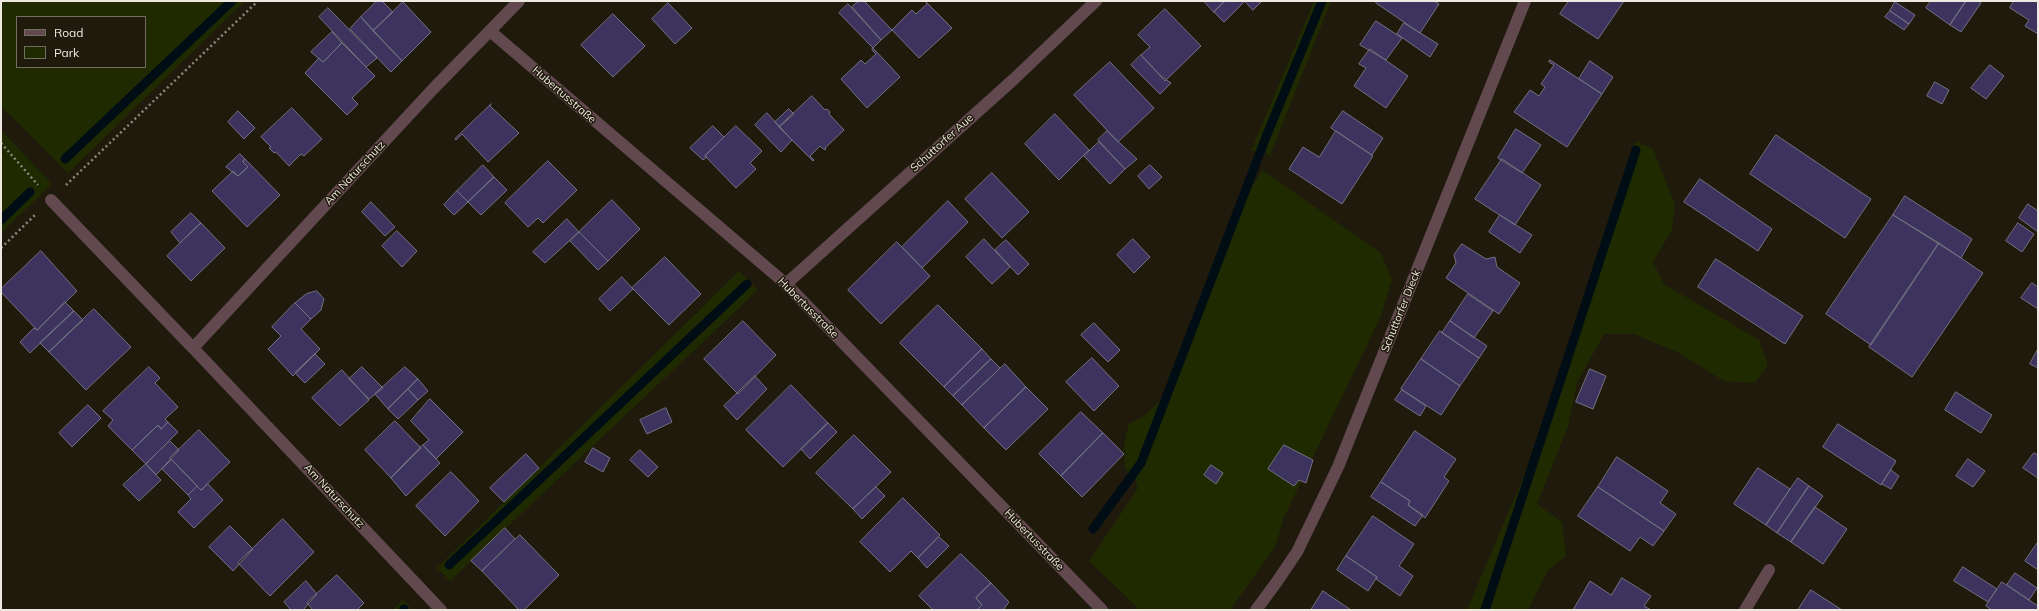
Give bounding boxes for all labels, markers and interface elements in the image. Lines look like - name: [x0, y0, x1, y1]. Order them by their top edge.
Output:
- legend: [16, 16, 146, 68]
- text: Road: [54, 25, 83, 40]
- text: Park: [54, 45, 79, 60]
- street label: Hubertusstraße: [529, 64, 599, 126]
- street label: Schuttorfer Aue: [908, 111, 976, 175]
- street label: Am Naturschutz: [322, 138, 388, 208]
- street label: Schuttorfer Dieck: [1378, 268, 1424, 354]
- street label: Hubertusstraße: [775, 275, 841, 341]
- street label: Am Naturschutz: [301, 461, 367, 531]
- street label: Hubertusstraße: [1001, 507, 1067, 573]

